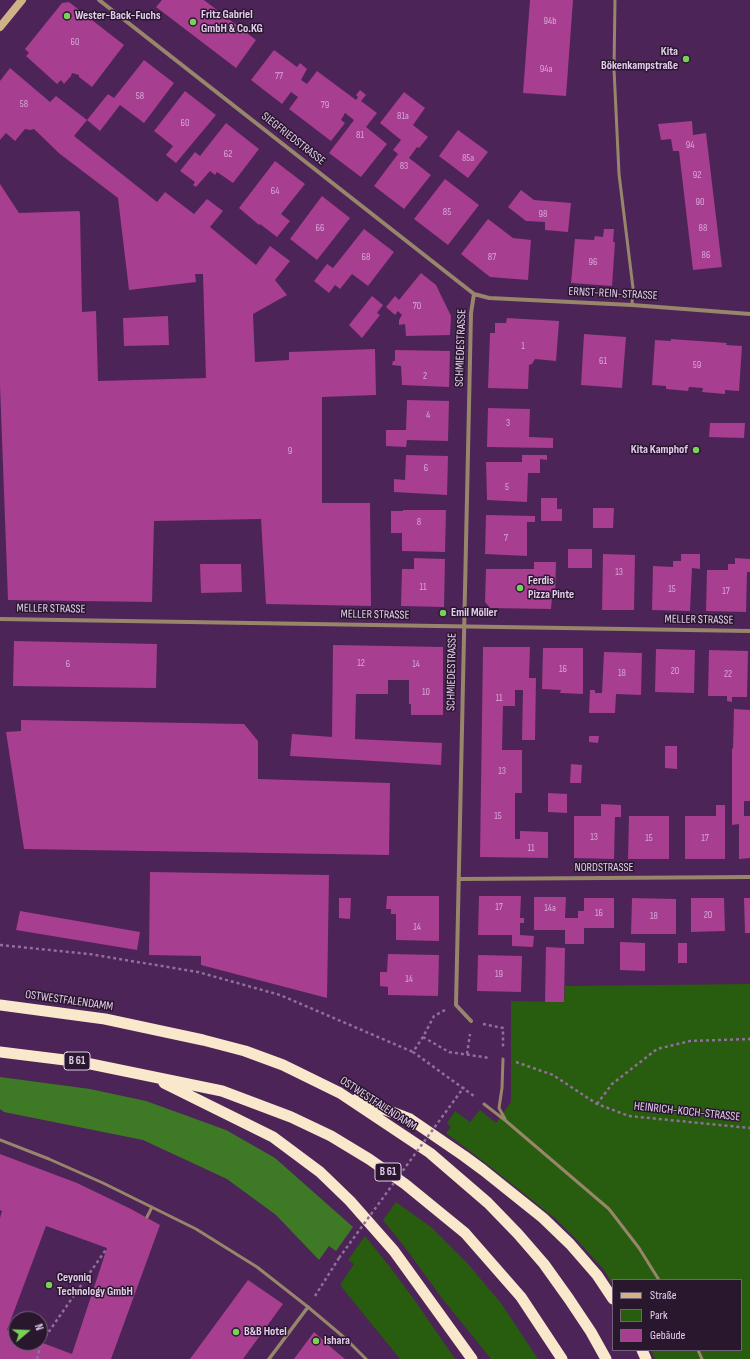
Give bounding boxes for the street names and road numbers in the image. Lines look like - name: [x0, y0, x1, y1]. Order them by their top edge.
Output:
- street label: SIEGFRIEDSTRASSE: [258, 110, 328, 168]
- street label: ERNST-REIN-STRASSE: [568, 284, 658, 304]
- street label: SCHMIEDESTRASSE: [452, 309, 470, 387]
- street label: MELLER STRASSE: [16, 601, 86, 617]
- street label: MELLER STRASSE: [340, 607, 410, 623]
- street label: MELLER STRASSE: [664, 612, 734, 628]
- street label: SCHMIEDESTRASSE: [444, 633, 460, 711]
- street label: NORDSTRASSE: [575, 861, 633, 875]
- street label: OSTWESTFALENDAMM: [24, 988, 114, 1014]
- road number: B 61: [64, 1052, 90, 1070]
- street label: OSTWESTFALENDAMM: [337, 1074, 419, 1134]
- street label: HEINRICH-KOCH-STRASSE: [633, 1099, 741, 1125]
- road number: B 61: [375, 1163, 401, 1181]

